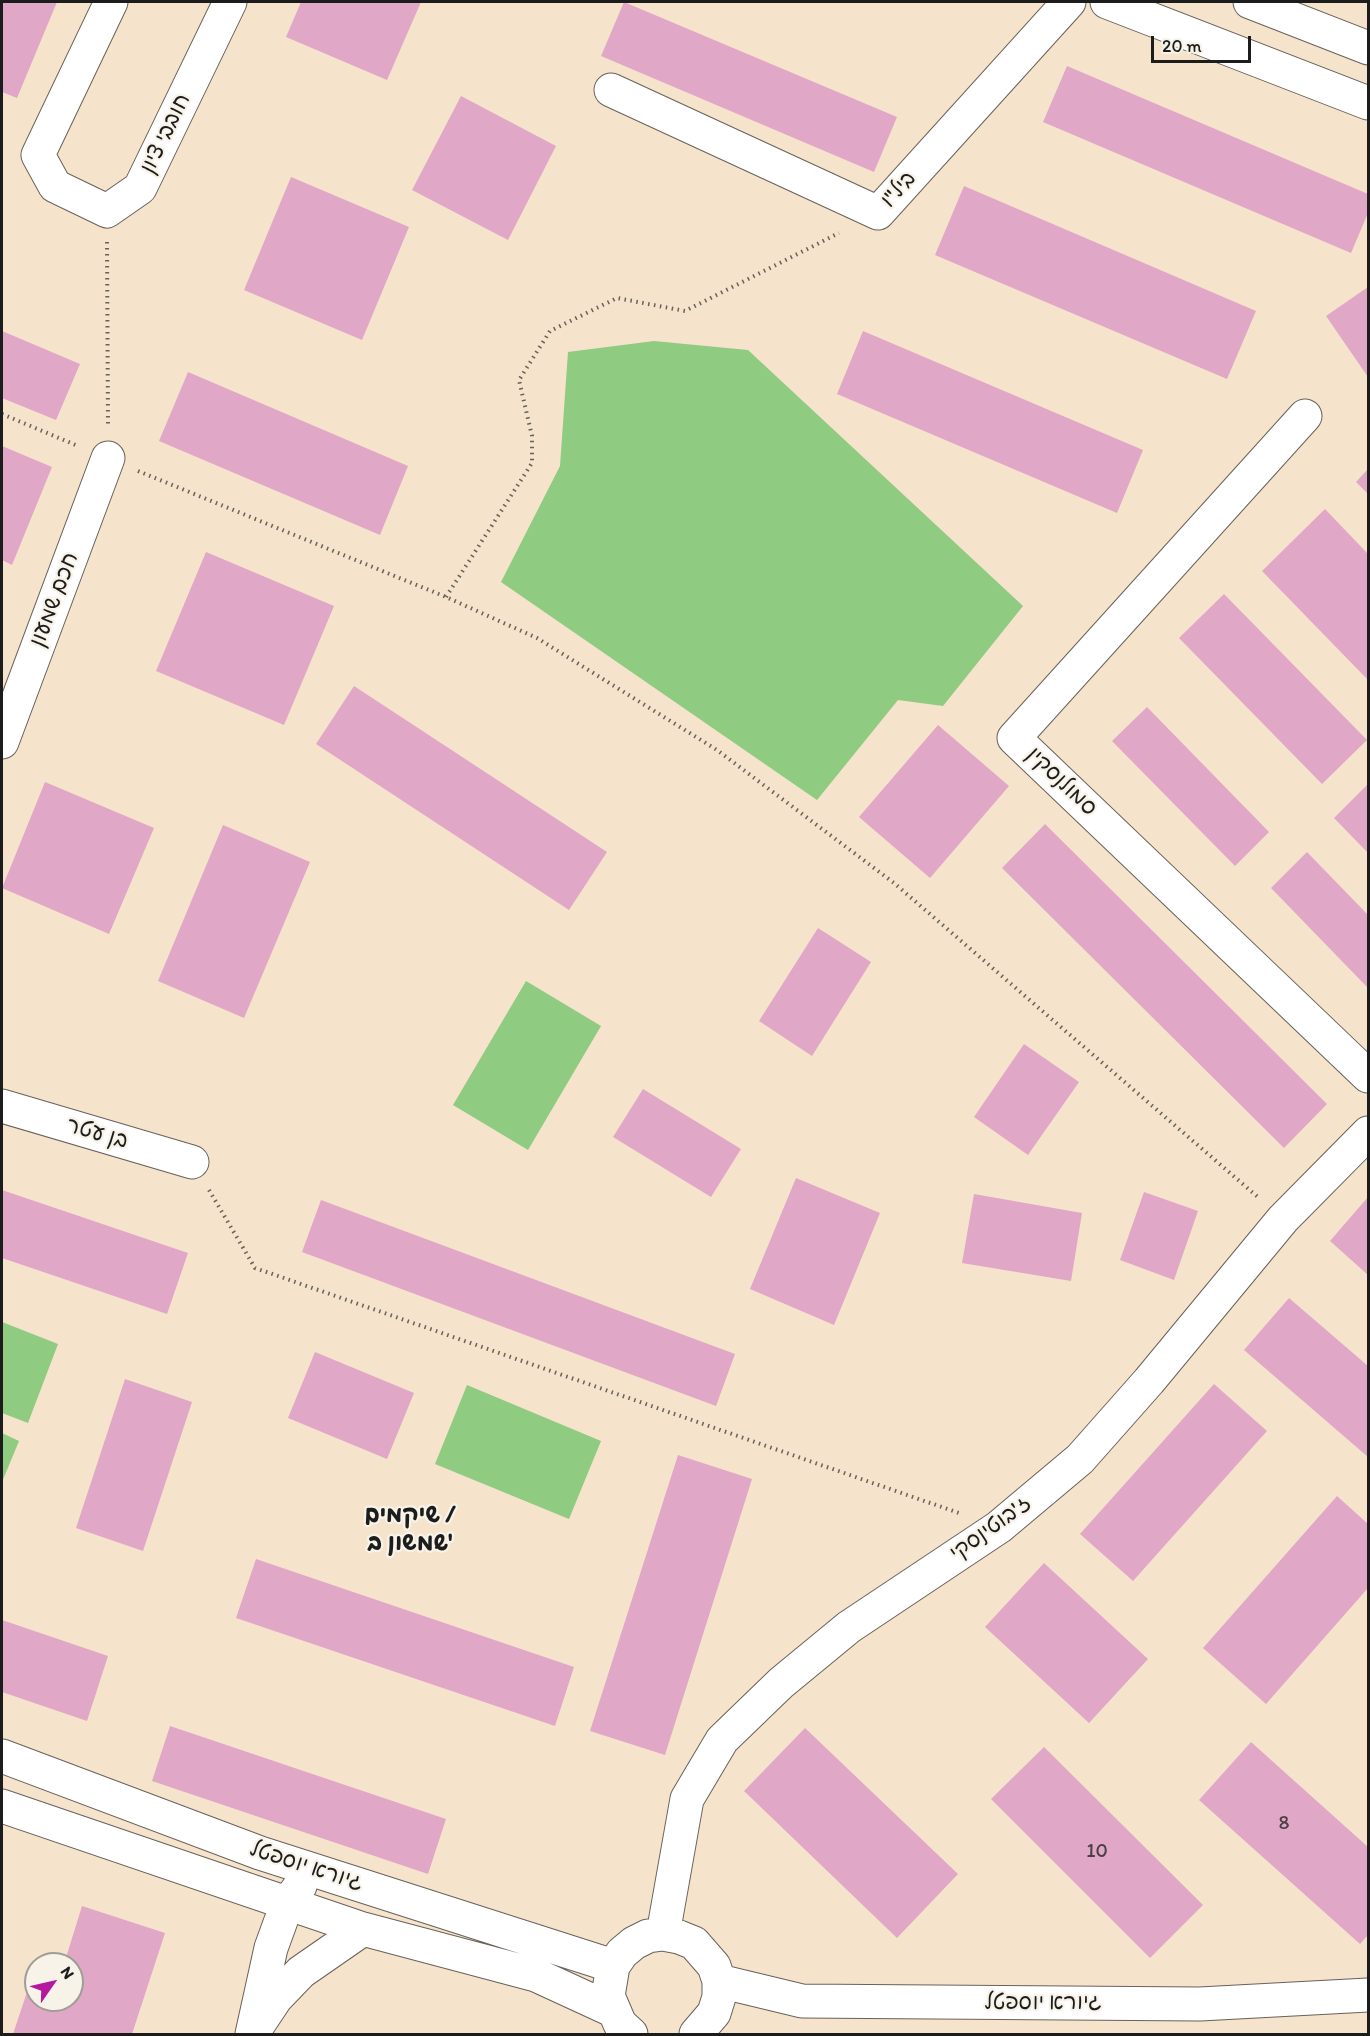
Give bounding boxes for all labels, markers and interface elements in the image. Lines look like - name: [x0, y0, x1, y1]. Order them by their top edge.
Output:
- scale bar: [1154, 24, 1254, 62]
- text: 20 m: [1162, 35, 1202, 57]
- street label: חובבי ציון: [135, 90, 197, 178]
- street label: ביל"ו: [876, 166, 922, 214]
- street label: חכם שמעון: [25, 549, 85, 651]
- street label: סמולנסקין: [1020, 742, 1102, 822]
- street label: בן עטר: [63, 1113, 131, 1155]
- street label: ז'בוטינסקי: [945, 1491, 1037, 1567]
- district label: שיקמים / שמשון ב': [364, 1502, 456, 1558]
- house number: 8: [1279, 1812, 1289, 1836]
- street label: גיורא יוספטל: [246, 1836, 366, 1898]
- house number: 10: [1086, 1840, 1108, 1864]
- north arrow: [24, 1952, 84, 2012]
- text: N: [57, 1963, 79, 1983]
- street label: גיורא יוספטל: [984, 1990, 1102, 2016]

